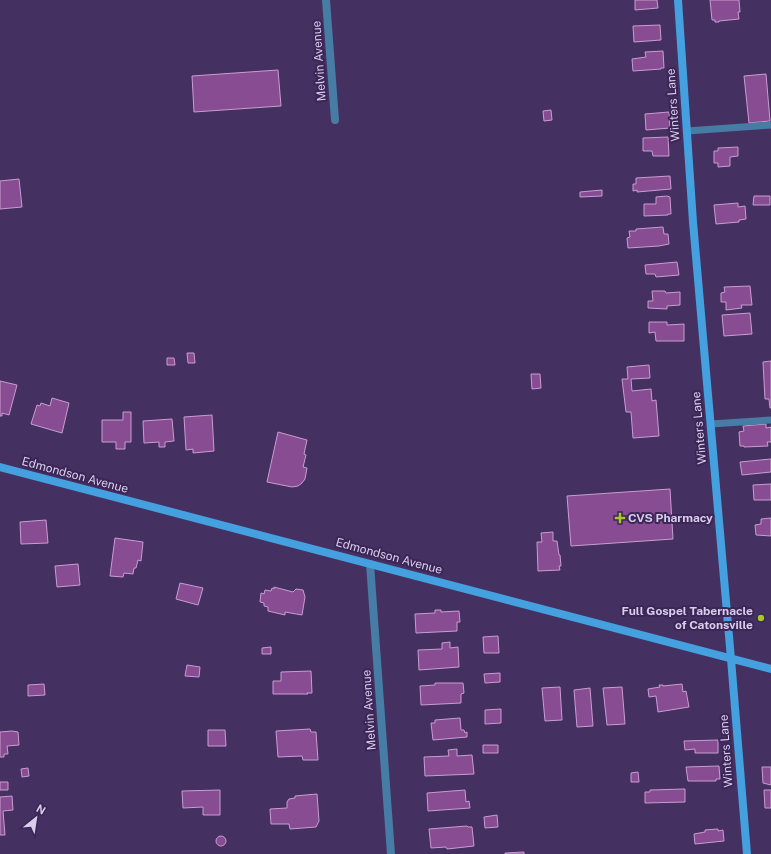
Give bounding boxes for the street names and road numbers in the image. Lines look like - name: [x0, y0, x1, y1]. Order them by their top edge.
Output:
- street label: Melvin Avenue: [309, 20, 329, 102]
- street label: Winters Lane: [663, 68, 683, 142]
- street label: Winters Lane: [689, 391, 709, 465]
- street label: Edmondson Avenue: [20, 454, 130, 496]
- street label: Edmondson Avenue: [334, 535, 444, 577]
- street label: Melvin Avenue: [359, 669, 379, 751]
- street label: Winters Lane: [716, 714, 736, 788]

